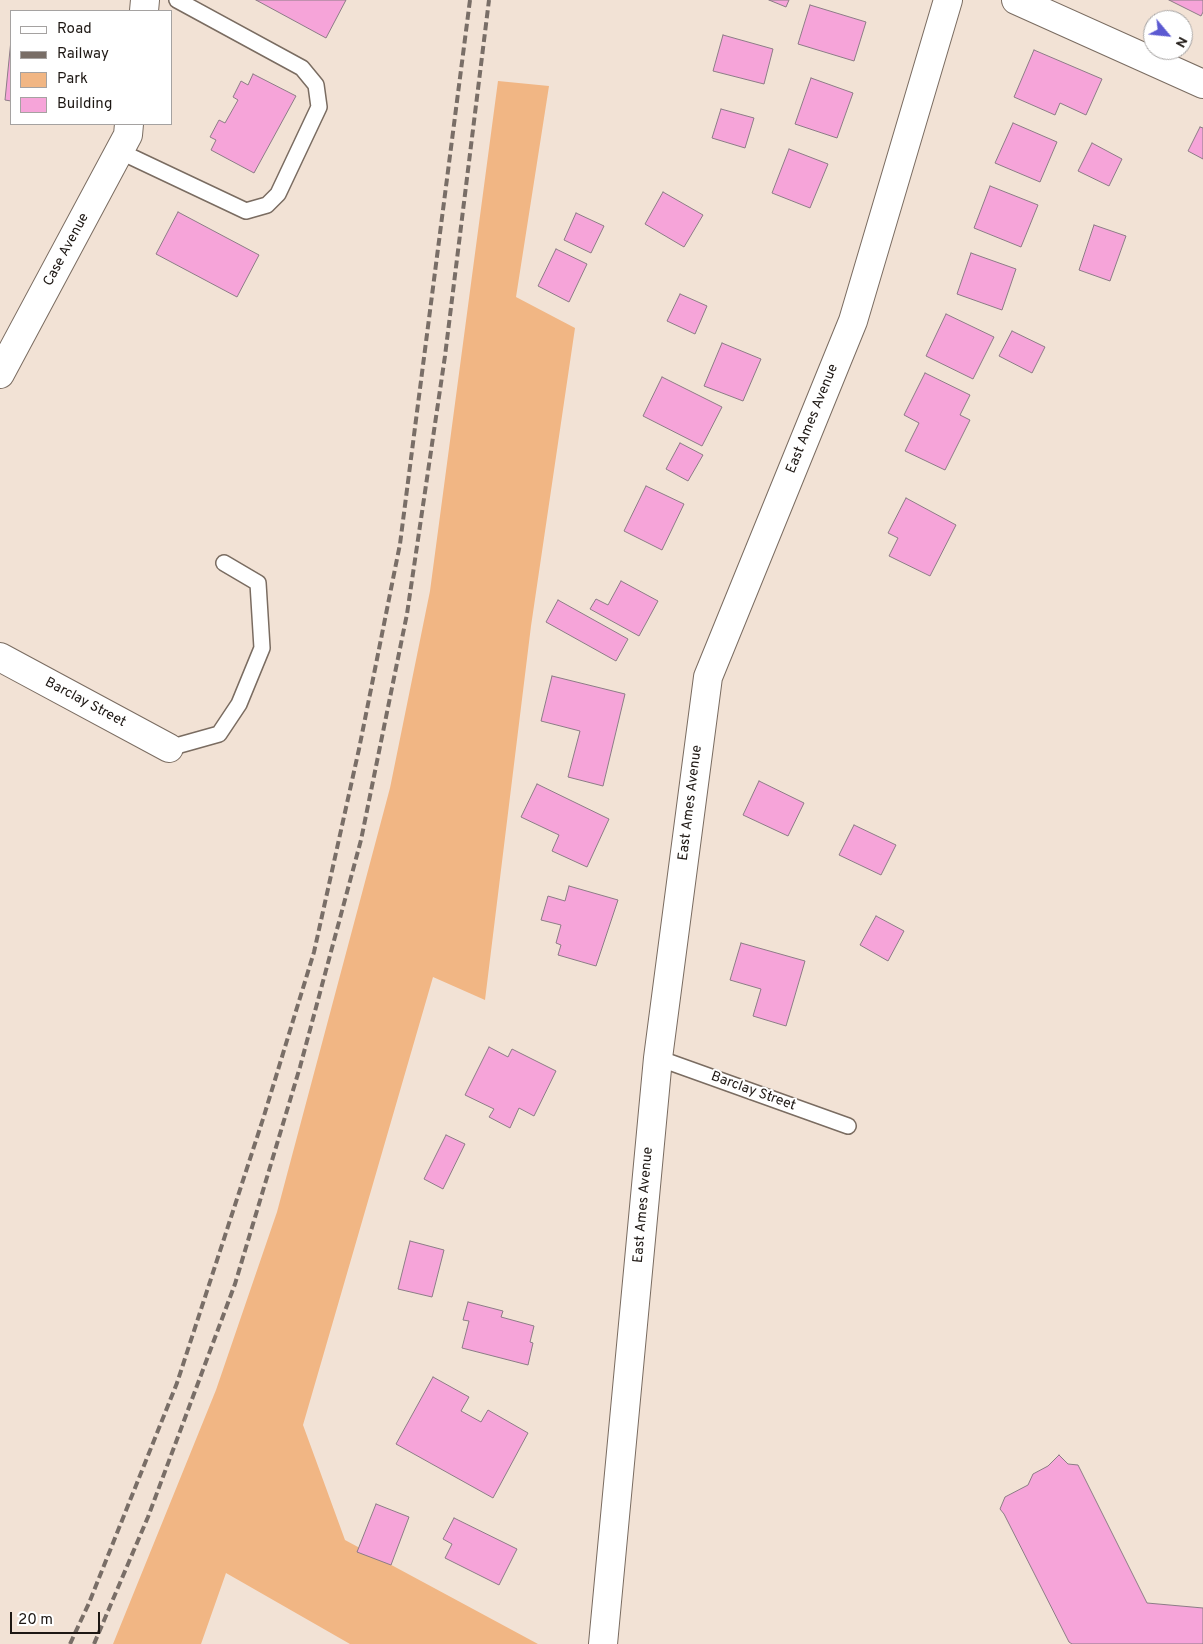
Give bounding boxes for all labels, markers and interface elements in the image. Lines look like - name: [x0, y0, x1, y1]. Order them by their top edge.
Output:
- legend: [10, 10, 172, 125]
- north arrow: [1143, 10, 1193, 60]
- text: Road: [57, 20, 92, 39]
- text: N: [1171, 33, 1191, 50]
- text: Railway: [57, 45, 109, 64]
- text: Park: [57, 70, 88, 89]
- text: Building: [57, 95, 112, 114]
- street label: Case Avenue: [41, 211, 93, 289]
- street label: East Ames Avenue: [783, 362, 843, 476]
- street label: Barclay Street: [42, 675, 128, 731]
- street label: East Ames Avenue: [676, 744, 706, 862]
- street label: Barclay Street: [708, 1069, 798, 1115]
- street label: East Ames Avenue: [631, 1146, 657, 1264]
- scale bar: [12, 1602, 102, 1634]
- text: 20 m: [18, 1611, 53, 1630]

